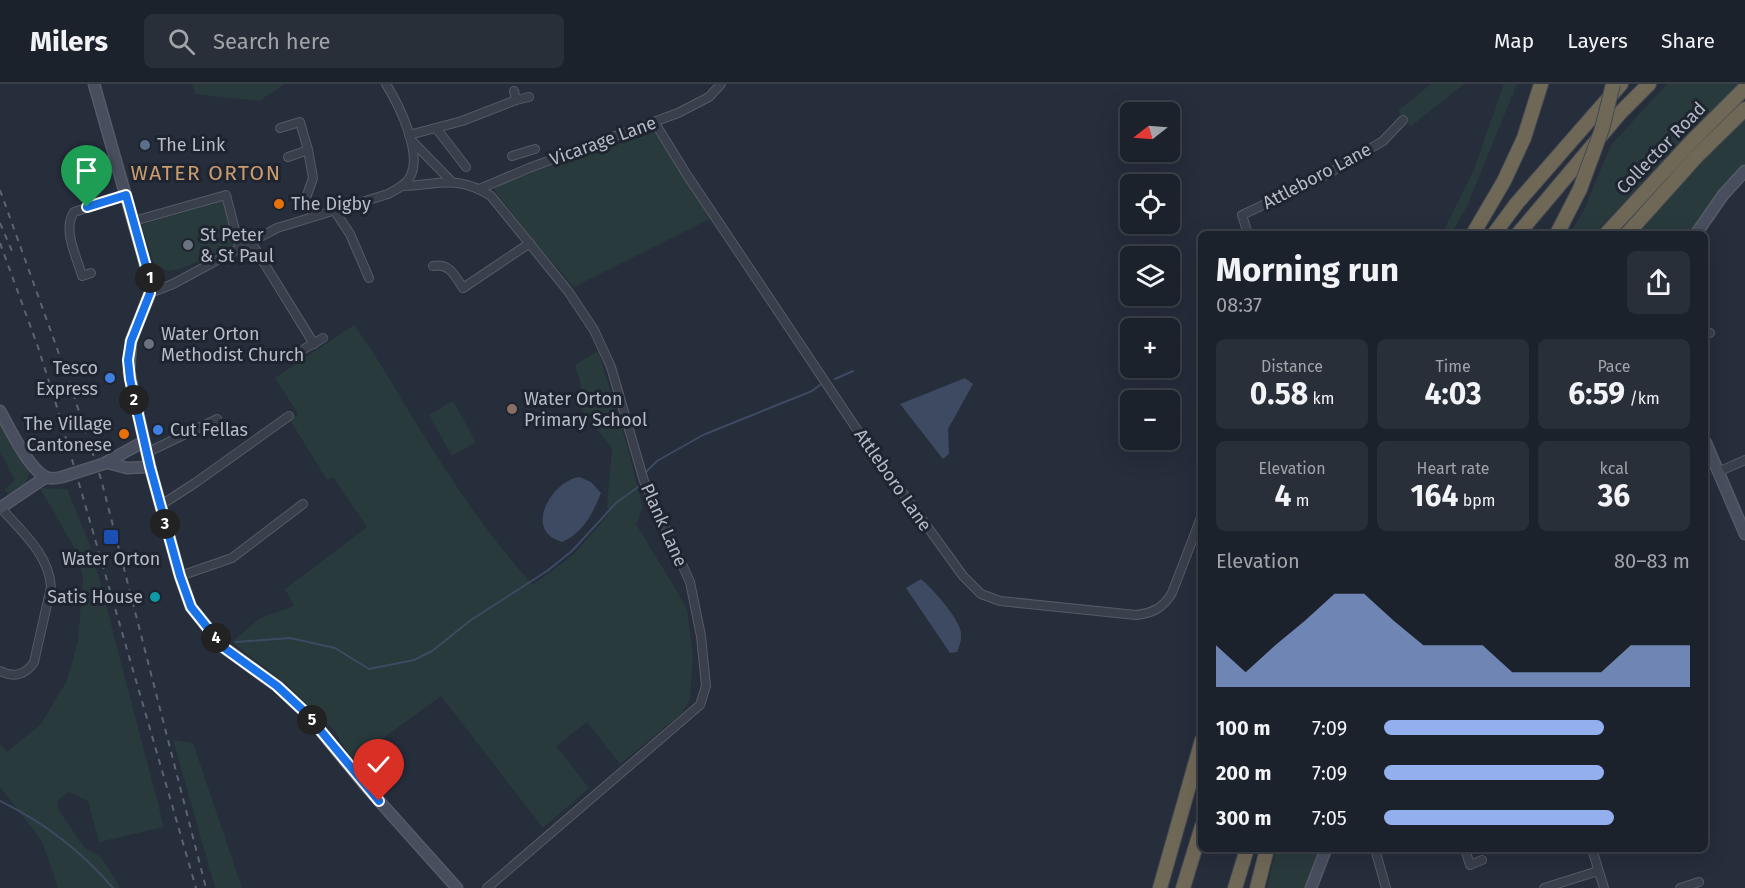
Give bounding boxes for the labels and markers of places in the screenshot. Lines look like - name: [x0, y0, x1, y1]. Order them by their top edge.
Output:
- place label: The Link: [157, 134, 226, 156]
- marker: The Link: [138, 138, 152, 152]
- pin: [61, 145, 112, 207]
- place label: The Digby: [291, 193, 371, 215]
- marker: The Digby: [272, 197, 286, 211]
- place label: St Peter & St Paul: [200, 224, 274, 267]
- marker: St Peter & St Paul: [181, 238, 195, 252]
- pin: 1: [135, 263, 165, 293]
- place label: Water Orton Methodist Church: [161, 323, 304, 366]
- marker: Water Orton Methodist Church: [142, 337, 156, 351]
- place label: Tesco Express: [36, 357, 98, 400]
- marker: Tesco Express: [103, 371, 117, 385]
- pin: 2: [119, 385, 149, 415]
- place label: Water Orton Primary School: [524, 388, 647, 431]
- marker: Water Orton Primary School: [505, 402, 519, 416]
- place label: The Village Cantonese: [24, 413, 112, 456]
- place label: Cut Fellas: [170, 419, 248, 441]
- marker: Cut Fellas: [151, 423, 165, 437]
- marker: The Village Cantonese: [117, 427, 131, 441]
- pin: 3: [150, 509, 180, 539]
- marker: Water Orton: [102, 528, 120, 546]
- place label: Water Orton: [62, 548, 160, 570]
- place label: Satis House: [47, 586, 143, 608]
- marker: Satis House: [148, 590, 162, 604]
- pin: 4: [201, 623, 231, 653]
- pin: 5: [297, 705, 327, 735]
- pin: [353, 739, 404, 801]

